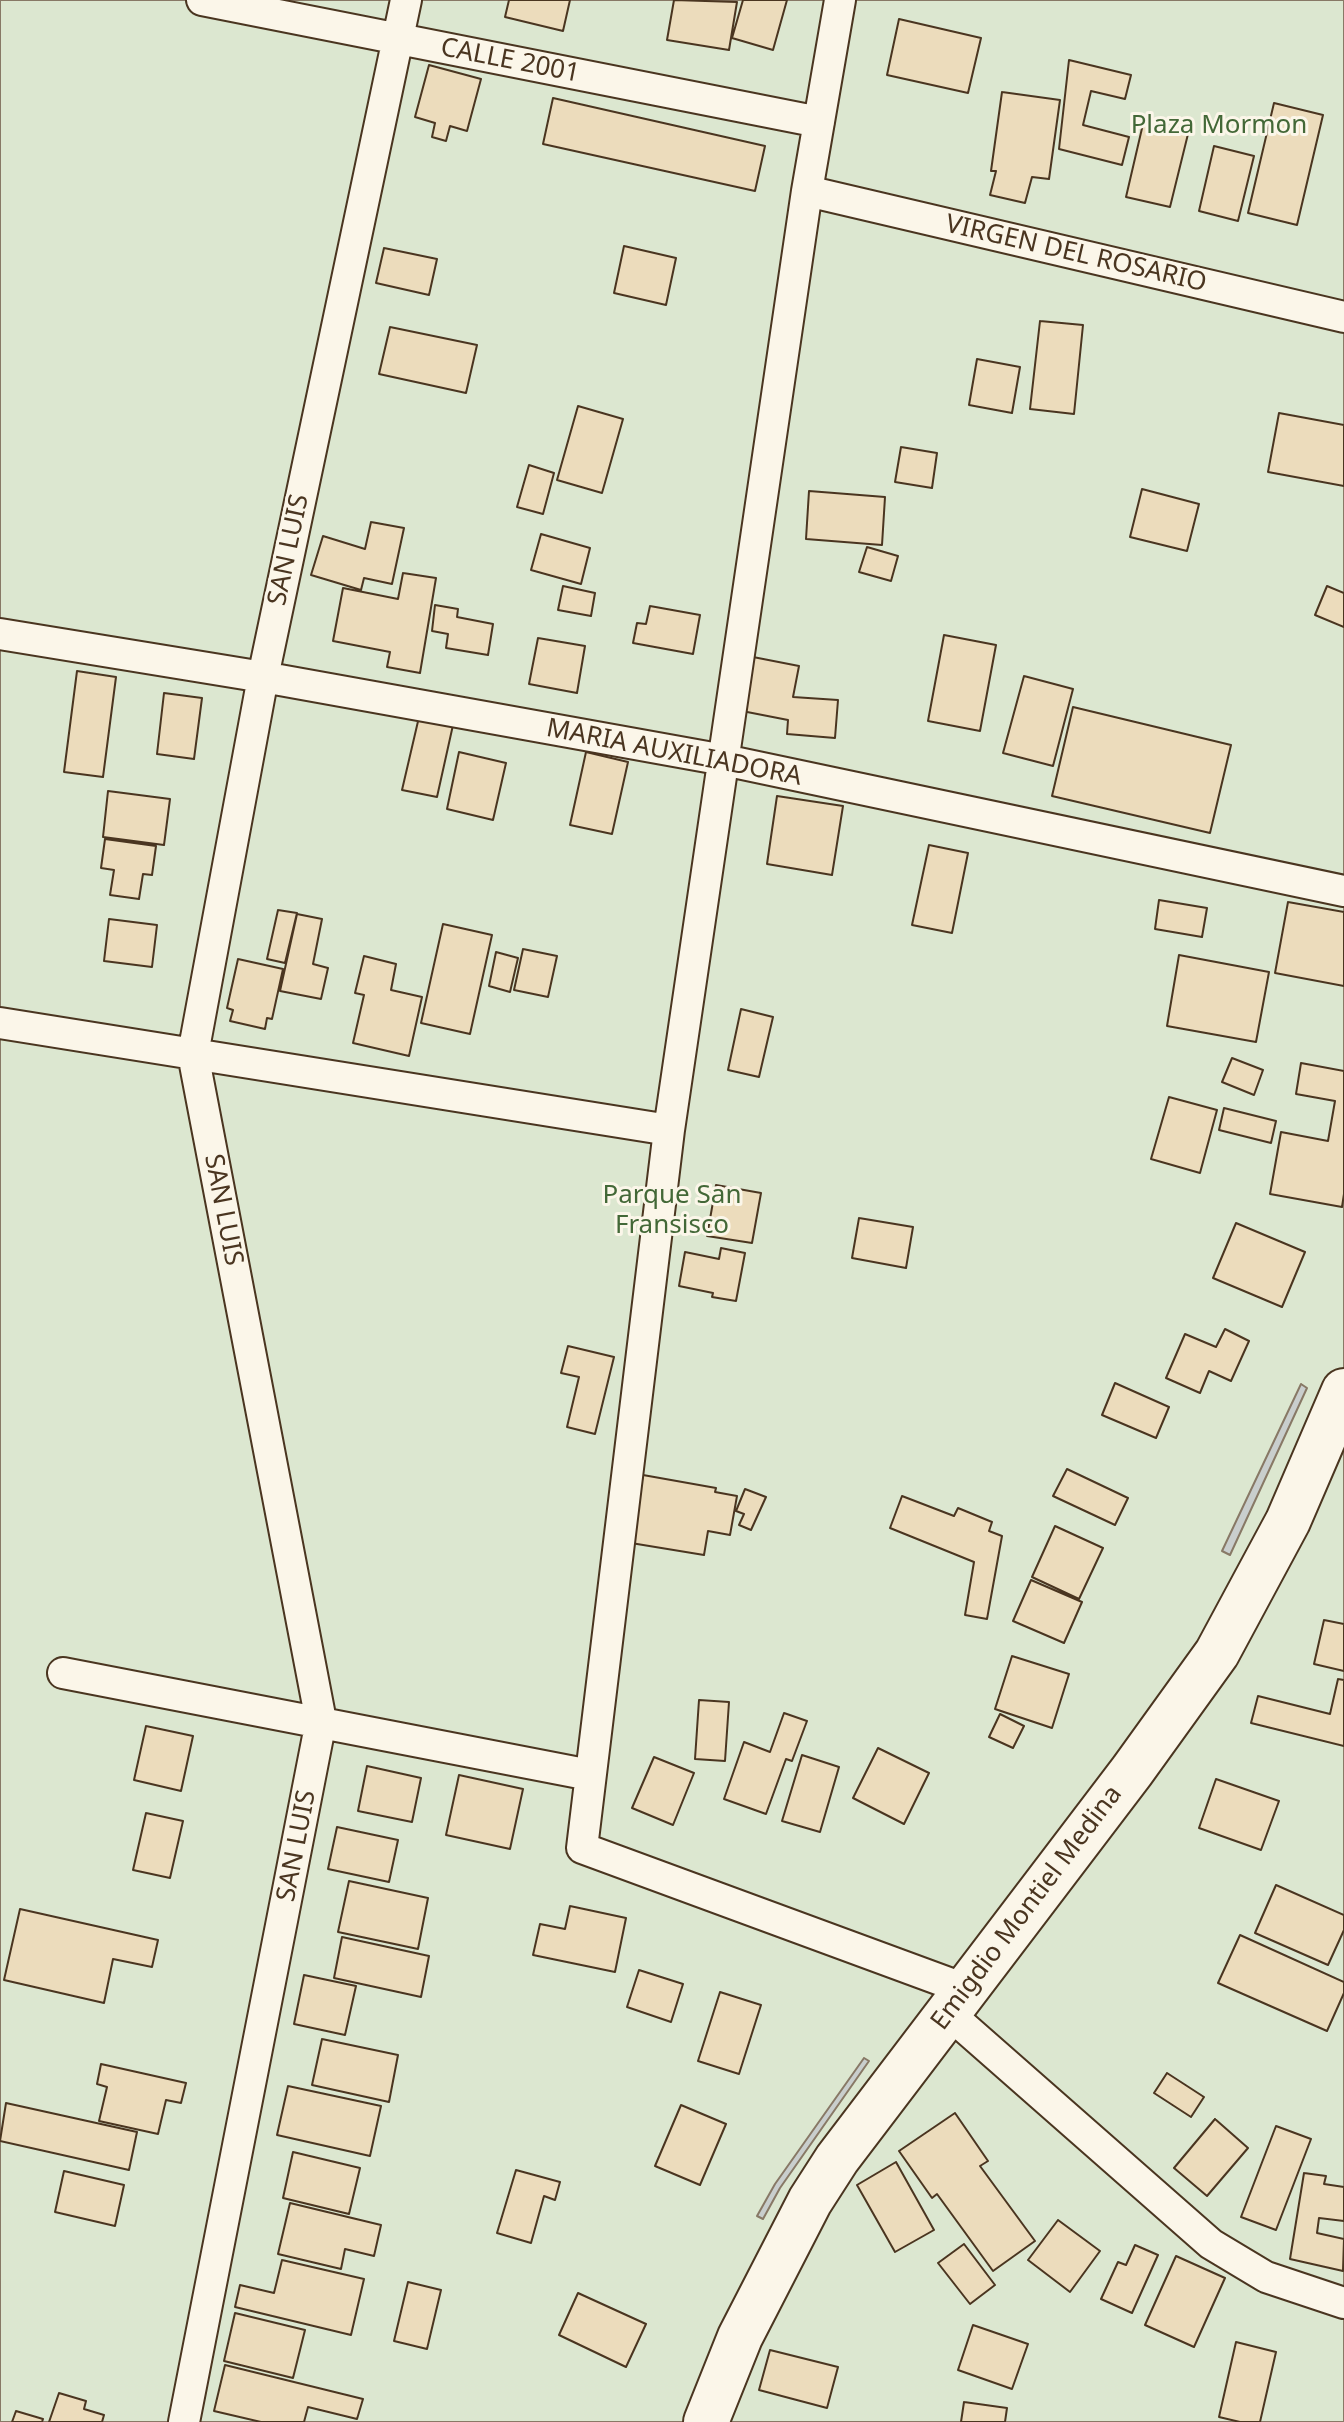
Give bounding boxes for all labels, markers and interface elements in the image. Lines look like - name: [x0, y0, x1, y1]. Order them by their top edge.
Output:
- street label: CALLE 2001: [438, 32, 582, 90]
- park label: Plaza Mormon: [1131, 110, 1307, 142]
- street label: VIRGEN DEL ROSARIO: [942, 209, 1210, 299]
- street label: SAN LUIS: [262, 492, 316, 608]
- street label: MARIA AUXILIADORA: [544, 713, 804, 793]
- street label: SAN LUIS: [197, 1152, 249, 1268]
- park label: Parque San Fransisco: [603, 1180, 741, 1242]
- street label: Emigdio Montiel Medina: [925, 1780, 1129, 2036]
- street label: SAN LUIS: [271, 1788, 323, 1904]

